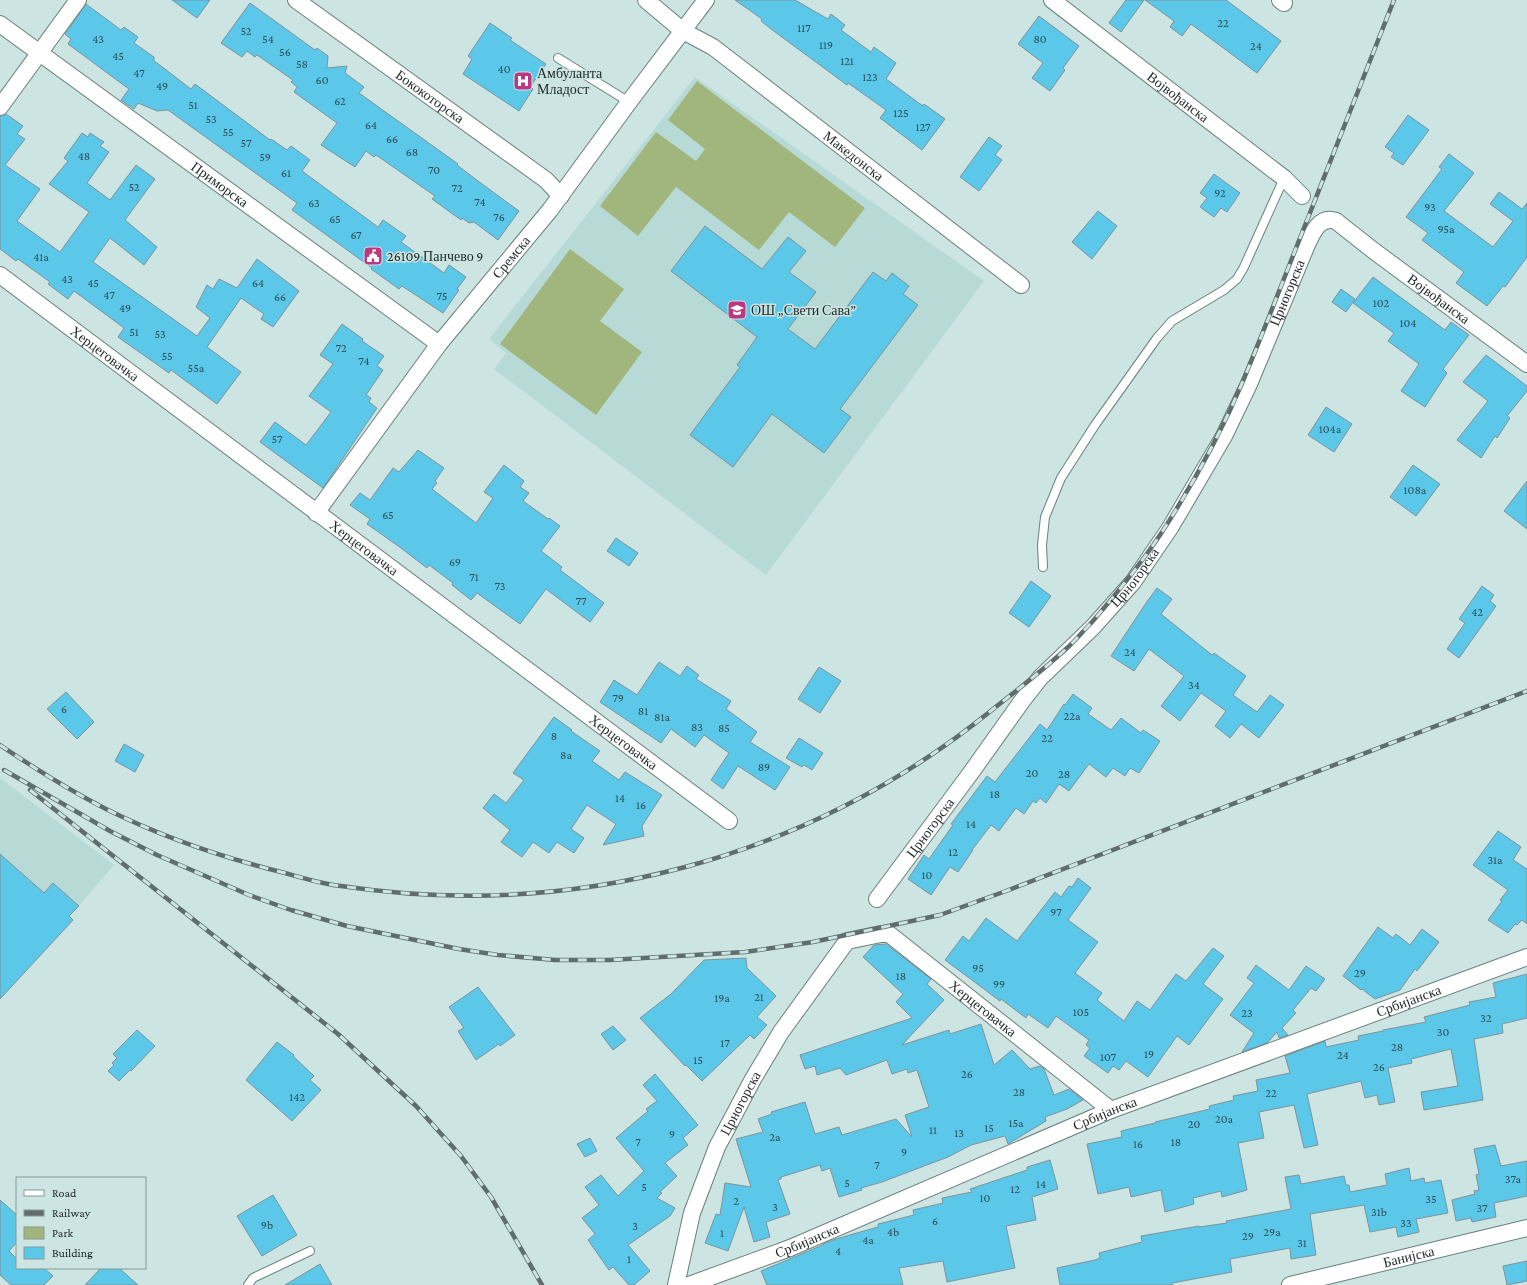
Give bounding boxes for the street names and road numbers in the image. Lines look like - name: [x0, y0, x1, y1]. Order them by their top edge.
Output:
- street label: Бококоторска: [393, 67, 468, 127]
- street label: Војвођанска: [1144, 68, 1213, 126]
- street label: Македонска: [820, 127, 888, 184]
- street label: Приморска: [188, 158, 252, 211]
- street label: Сремска: [489, 232, 534, 282]
- street label: Црногорска: [1266, 257, 1308, 328]
- street label: Војвођанска: [1405, 271, 1474, 328]
- street label: Херцеговачка: [67, 323, 143, 385]
- street label: Херцеговачка: [327, 517, 402, 579]
- street label: Црногорска: [1107, 544, 1162, 610]
- street label: Херцеговачка: [586, 711, 662, 773]
- street label: Црногорска: [903, 794, 958, 860]
- street label: Херцеговачка: [946, 977, 1020, 1041]
- street label: Србијанска: [1374, 981, 1444, 1020]
- street label: Црногорска: [717, 1068, 764, 1138]
- street label: Србијанска: [1070, 1093, 1140, 1133]
- street label: Србијанска: [773, 1220, 842, 1261]
- street label: Банијска: [1381, 1242, 1437, 1270]

